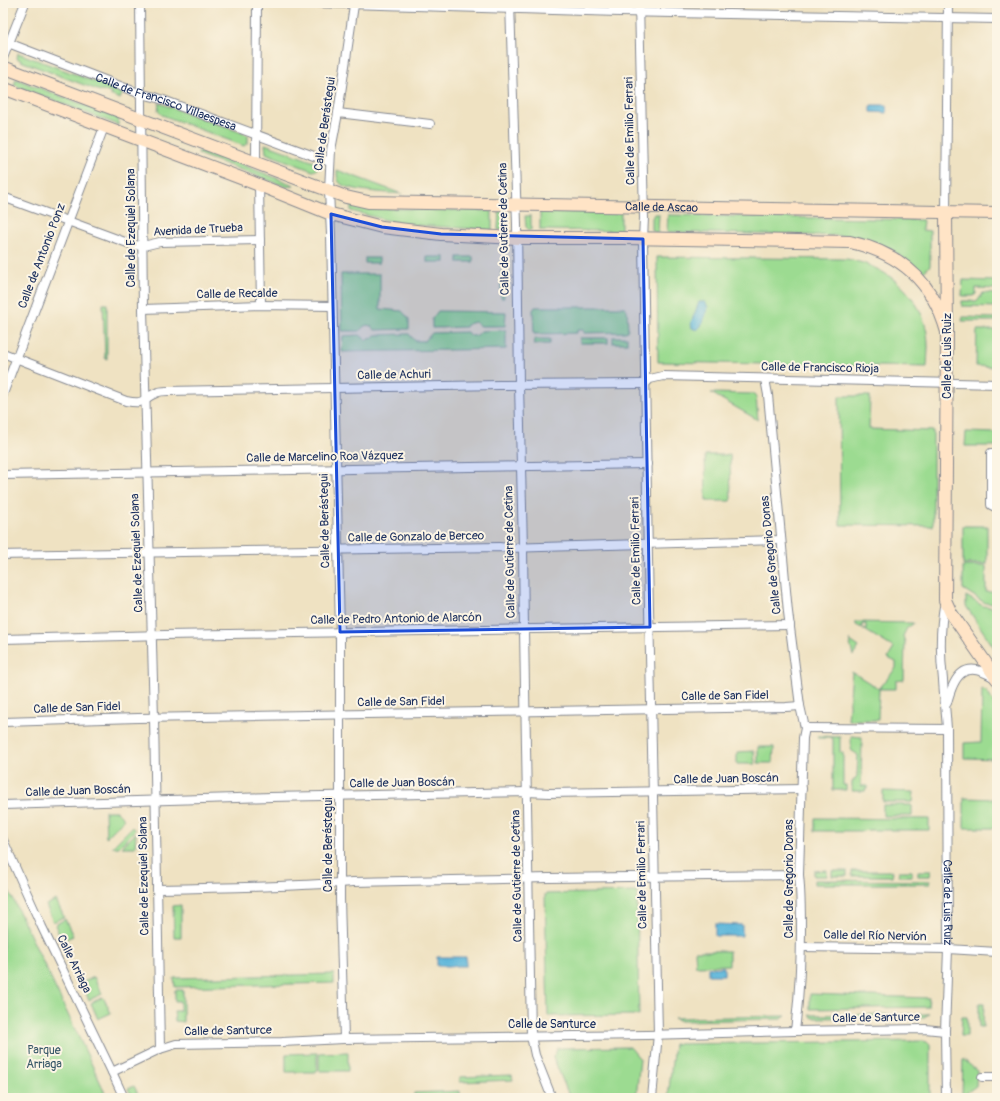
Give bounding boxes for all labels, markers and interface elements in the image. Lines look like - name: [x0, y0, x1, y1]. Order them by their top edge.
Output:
- street label: Calle de Francisco Villaespesa: [93, 70, 239, 134]
- street label: Calle de Berástegui: [311, 76, 339, 172]
- street label: Calle de Emilio Ferrari: [622, 77, 638, 185]
- street label: Calle de Gutierre de Cetina: [495, 162, 513, 295]
- street label: Calle de Ezequiel Solana: [124, 168, 139, 288]
- street label: Calle de Ascao: [625, 199, 699, 215]
- street label: Calle de Antonio Ponz: [15, 201, 69, 311]
- street label: Avenida de Trueba: [153, 220, 244, 240]
- street label: Calle de Recalde: [196, 286, 278, 302]
- street label: Calle de Luis Ruiz: [940, 313, 955, 399]
- street label: Calle de Francisco Rioja: [761, 359, 879, 377]
- street label: Calle de Achuri: [357, 367, 431, 383]
- street label: Calle de Marcelino Roa Vázquez: [246, 448, 404, 466]
- street label: Calle de Berástegui: [317, 474, 333, 568]
- street label: Calle de Gutierre de Cetina: [501, 485, 519, 618]
- street label: Calle de Ezequiel Solana: [127, 493, 147, 613]
- street label: Calle de Gregorio Donas: [757, 494, 785, 615]
- street label: Calle de Emilio Ferrari: [628, 497, 644, 605]
- street label: Calle de Gonzalo de Berceo: [348, 528, 485, 546]
- street label: Calle de Pedro Antonio de Alarcón: [310, 610, 482, 628]
- street label: Calle de San Fidel: [681, 688, 769, 704]
- street label: Calle de San Fidel: [357, 694, 445, 710]
- street label: Calle de San Fidel: [33, 699, 121, 717]
- street label: Calle de Juan Boscán: [673, 771, 779, 787]
- street label: Calle de Juan Boscán: [349, 775, 455, 791]
- street label: Calle de Juan Boscán: [25, 782, 131, 800]
- street label: Calle de Berástegui: [321, 798, 336, 892]
- street label: Calle de Gutierre de Cetina: [508, 809, 526, 942]
- street label: Calle de Ezequiel Solana: [135, 816, 153, 936]
- street label: Calle de Gregorio Donas: [782, 819, 797, 939]
- street label: Calle de Emilio Ferrari: [634, 821, 650, 929]
- street label: Calle de Luis Ruiz: [940, 859, 955, 946]
- street label: Calle del Río Nervión: [823, 928, 927, 944]
- street label: Calle Arriaga: [53, 932, 95, 996]
- street label: Calle de Santurce: [832, 1010, 920, 1026]
- street label: Calle de Santurce: [508, 1017, 596, 1032]
- street label: Calle de Santurce: [184, 1023, 272, 1039]
- park label: Parque Arriaga: [26, 1043, 62, 1072]

